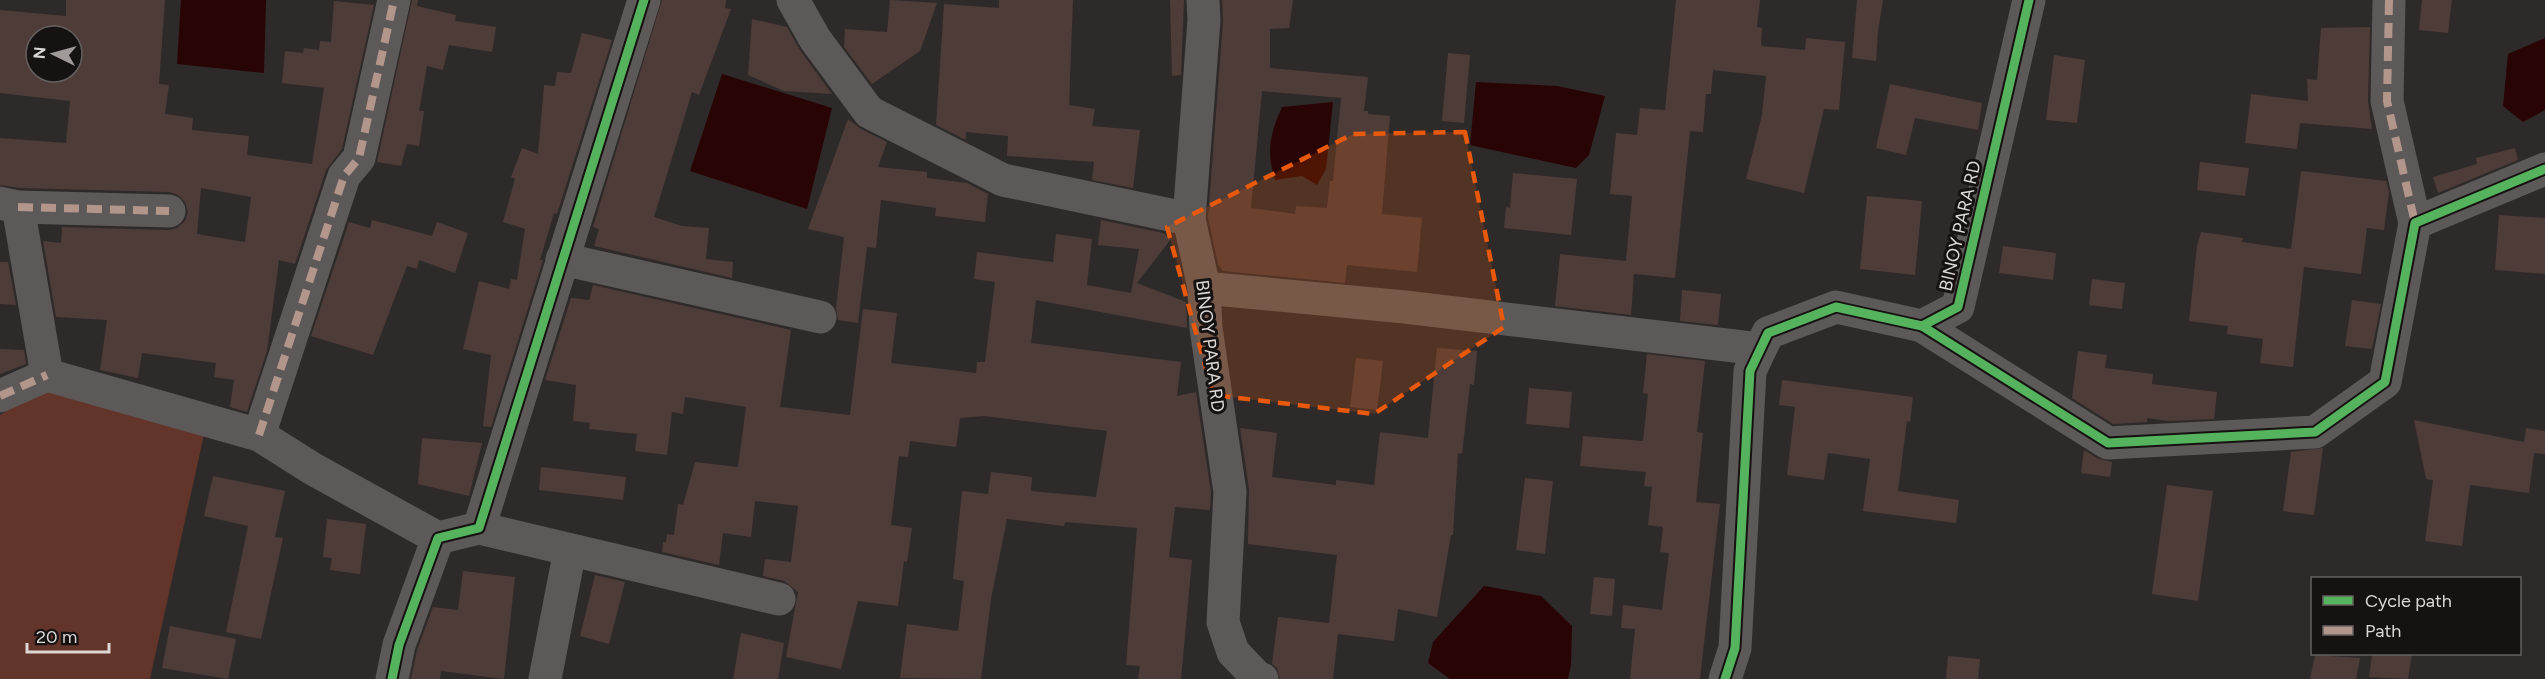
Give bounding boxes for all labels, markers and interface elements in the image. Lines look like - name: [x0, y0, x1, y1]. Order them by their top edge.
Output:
- north arrow: [24, 24, 84, 84]
- text: N: [30, 46, 50, 60]
- street label: BINOY PARA RD: [1934, 159, 1986, 293]
- street label: BINOY PARA RD: [1191, 279, 1229, 413]
- legend: [2311, 577, 2521, 655]
- text: Cycle path: [2365, 590, 2452, 612]
- scale bar: [27, 616, 110, 654]
- text: Path: [2365, 620, 2401, 642]
- text: 20 m: [36, 626, 77, 648]

